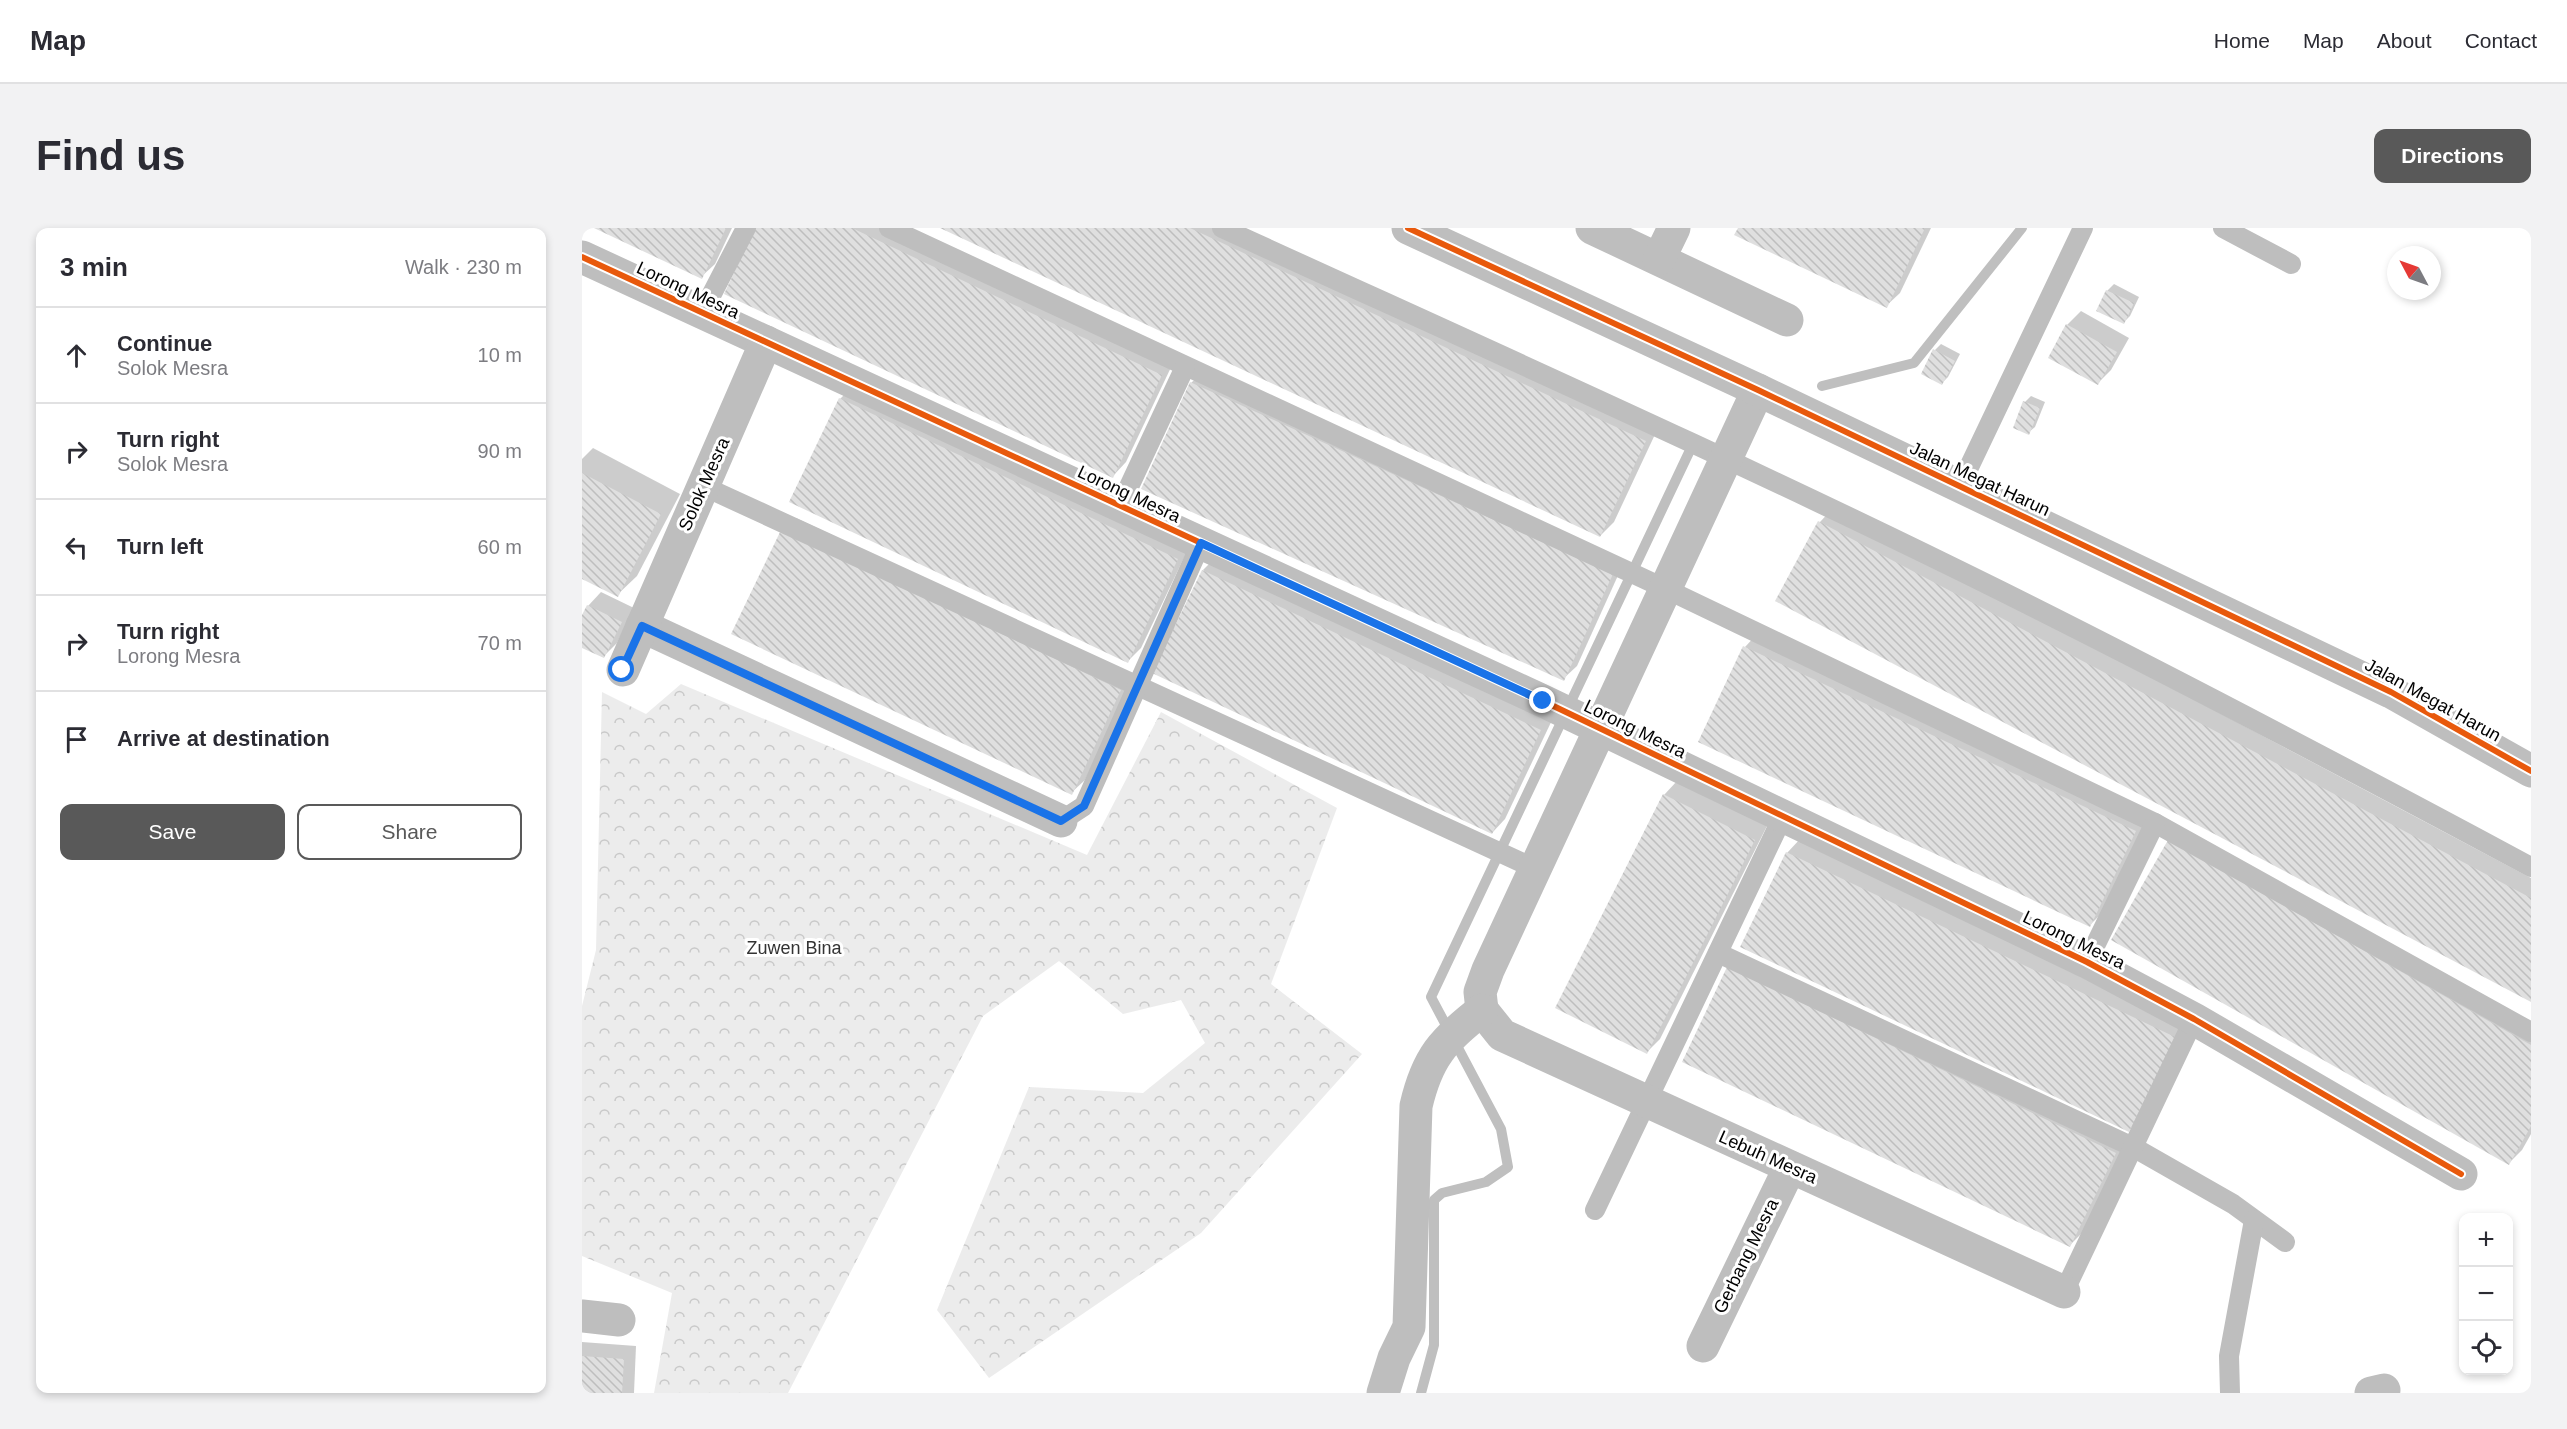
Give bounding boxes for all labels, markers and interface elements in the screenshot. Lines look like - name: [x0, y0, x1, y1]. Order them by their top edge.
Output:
- text: Map: [30, 25, 86, 56]
- text: Home: [2214, 29, 2270, 52]
- text: Map: [2303, 29, 2344, 52]
- text: About: [2377, 29, 2432, 52]
- text: Contact: [2465, 29, 2537, 52]
- button: Directions: [2374, 129, 2531, 183]
- text: Find us: [36, 132, 185, 179]
- north arrow: [2387, 246, 2441, 300]
- text: 3 min: [60, 252, 128, 282]
- text: Walk · 230 m: [405, 256, 522, 278]
- street label: Lorong Mesra: [633, 257, 743, 323]
- text: Continue: [117, 331, 212, 356]
- icon: ahead: [60, 339, 93, 372]
- text: 10 m: [478, 344, 522, 366]
- text: Solok Mesra: [117, 357, 228, 379]
- text: Turn right: [117, 427, 219, 452]
- street label: Solok Mesra: [675, 433, 734, 534]
- icon: right: [60, 435, 93, 468]
- street label: Jalan Megat Harun: [1907, 438, 2053, 520]
- text: 90 m: [478, 440, 522, 462]
- text: Solok Mesra: [117, 453, 228, 475]
- street label: Lorong Mesra: [1074, 461, 1184, 527]
- icon: left: [60, 531, 93, 564]
- text: Turn left: [117, 534, 203, 559]
- text: 60 m: [478, 536, 522, 558]
- text: Turn right: [117, 619, 219, 644]
- icon: right: [60, 627, 93, 660]
- text: 70 m: [478, 632, 522, 654]
- text: Lorong Mesra: [117, 645, 240, 667]
- street label: Jalan Megat Harun: [2362, 654, 2504, 746]
- route start: [608, 656, 634, 682]
- route end: [1529, 687, 1555, 713]
- street label: Lorong Mesra: [1581, 696, 1690, 763]
- icon: arrive: [60, 723, 93, 756]
- text: Arrive at destination: [117, 726, 330, 751]
- button: Save: [60, 804, 285, 860]
- button: Share: [297, 804, 522, 860]
- street label: Lorong Mesra: [2020, 907, 2129, 974]
- park label: Zuwen Bina: [746, 938, 843, 958]
- street label: Lebuh Mesra: [1716, 1126, 1821, 1188]
- street label: Gerbang Mesra: [1710, 1195, 1783, 1317]
- map controls: [2459, 1213, 2513, 1375]
- button: +: [2459, 1213, 2513, 1267]
- button: −: [2459, 1267, 2513, 1321]
- button: locate: [2459, 1321, 2513, 1375]

